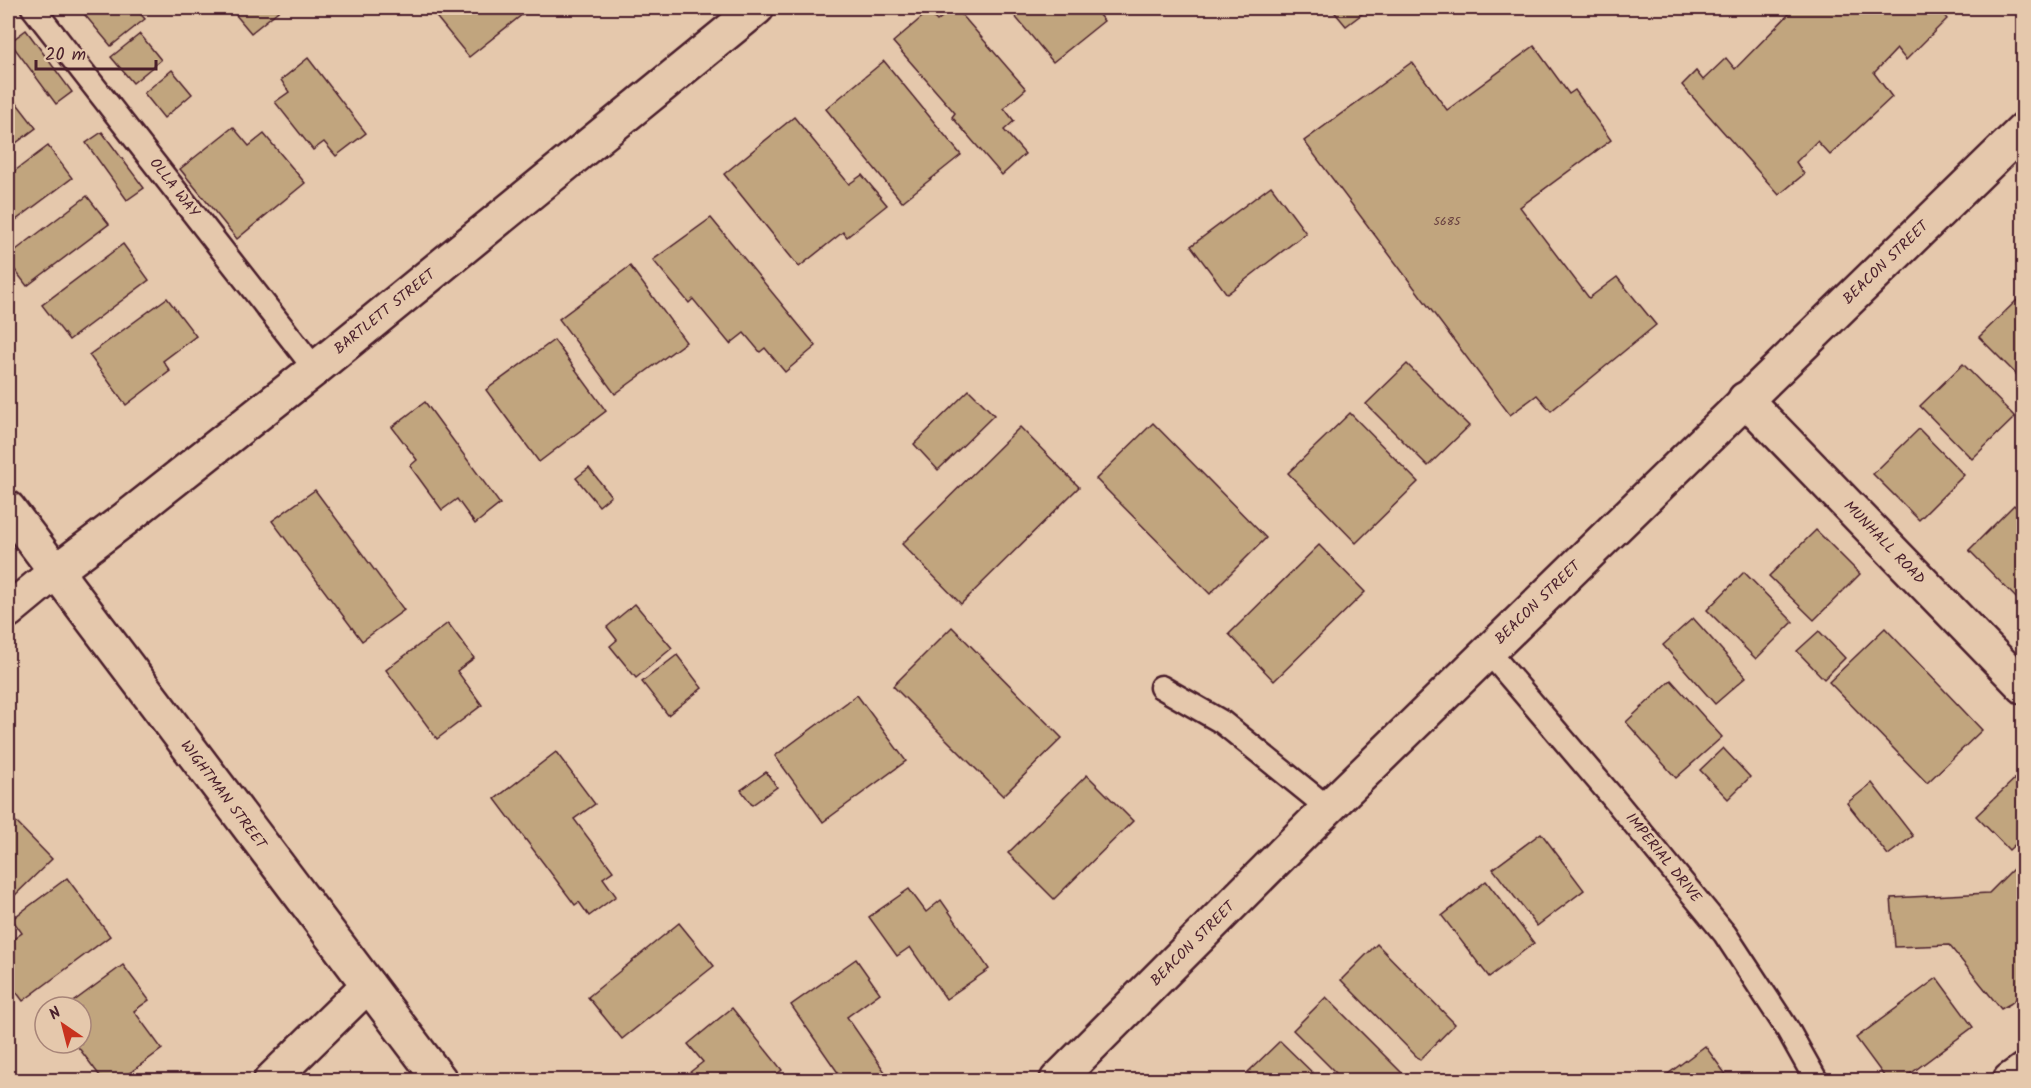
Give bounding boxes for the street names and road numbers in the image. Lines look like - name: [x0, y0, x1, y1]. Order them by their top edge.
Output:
- street label: OLLA WAY: [143, 153, 206, 224]
- street label: BEACON STREET: [1837, 214, 1936, 311]
- street label: BARTLETT STREET: [329, 262, 443, 361]
- street label: MUNHALL ROAD: [1837, 495, 1931, 591]
- street label: BEACON STREET: [1489, 554, 1588, 651]
- street label: WIGHTMAN STREET: [174, 735, 273, 856]
- street label: IMPERIAL DRIVE: [1619, 808, 1708, 909]
- street label: BEACON STREET: [1145, 894, 1243, 992]

